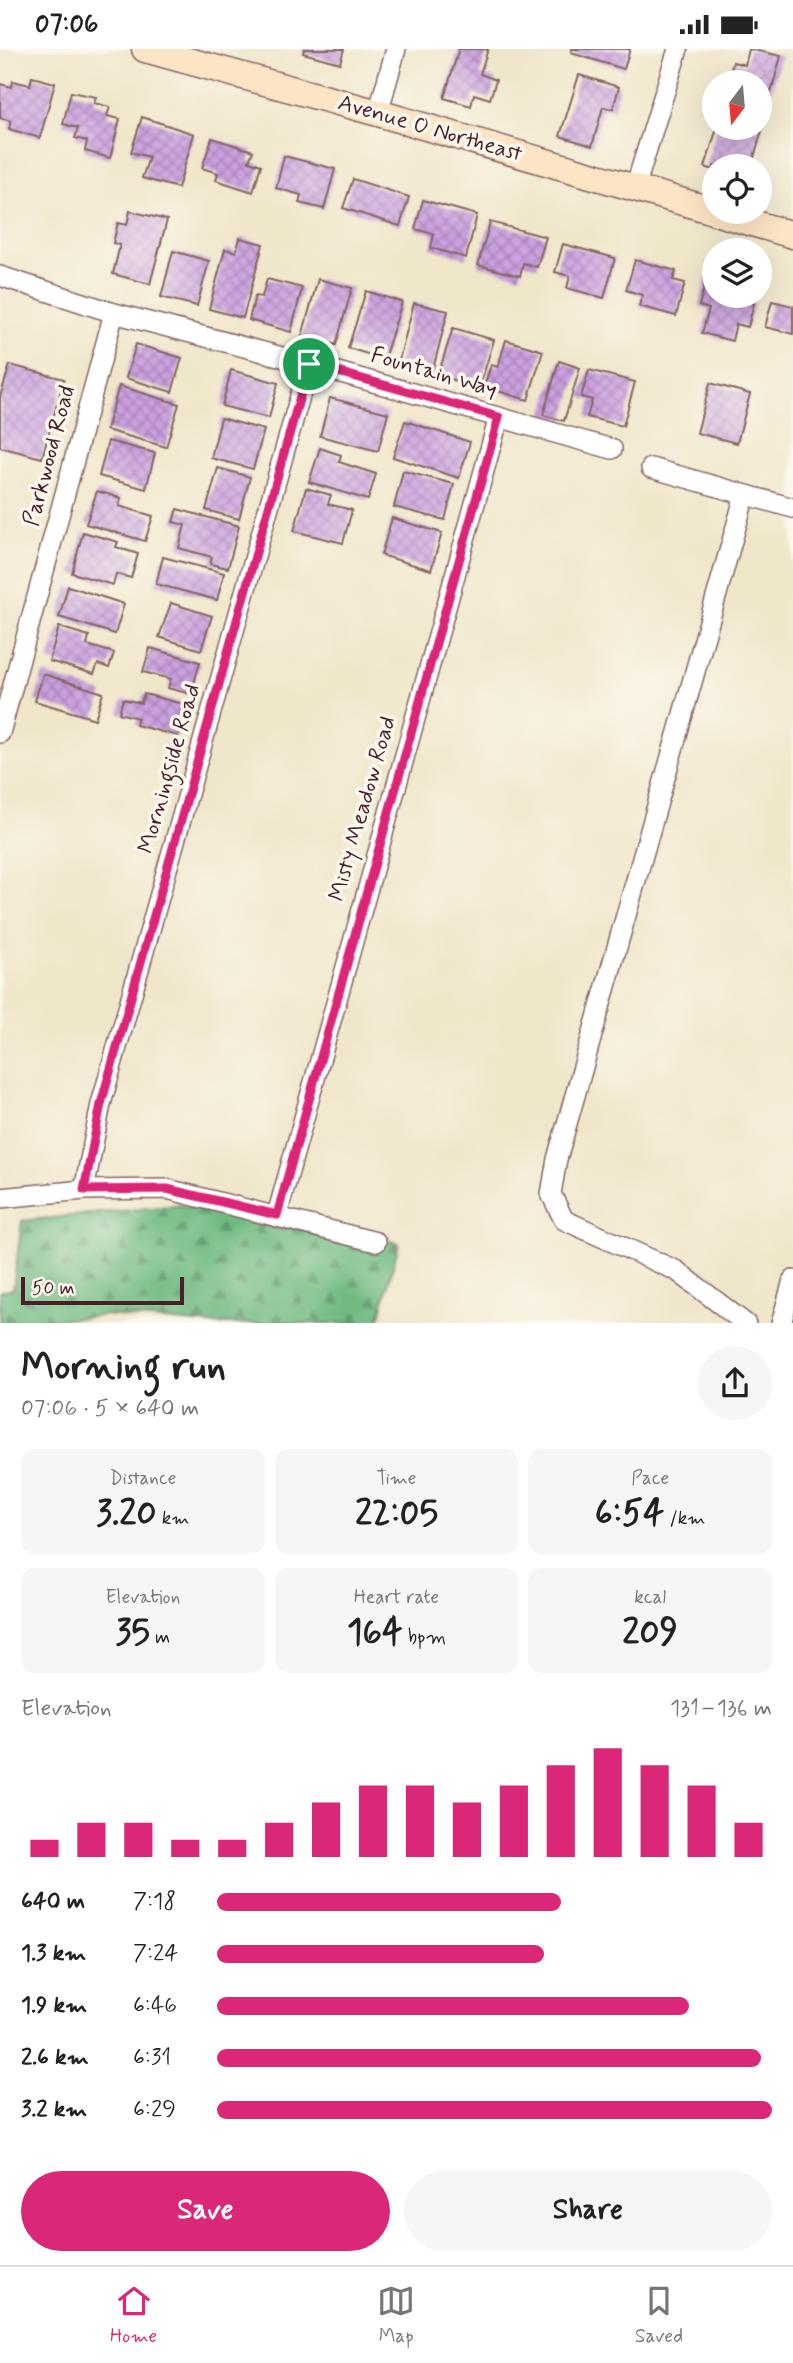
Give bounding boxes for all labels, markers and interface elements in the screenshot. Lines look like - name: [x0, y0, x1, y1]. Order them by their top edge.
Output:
- text: 07:06: [35, 8, 98, 42]
- north arrow: [702, 70, 772, 140]
- map controls: [702, 70, 772, 308]
- street label: Avenue O Northeast: [334, 88, 526, 170]
- button: locate: [702, 154, 772, 224]
- button: layers: [702, 238, 772, 308]
- pin: [279, 334, 339, 394]
- street label: Fountain Way: [367, 341, 501, 405]
- icon: arrive: [290, 345, 328, 383]
- street label: Parkwood Road: [17, 382, 83, 530]
- street label: Morningside Road: [131, 681, 210, 858]
- street label: Misty Meadow Road: [322, 713, 404, 905]
- scale bar: [21, 1275, 184, 1306]
- text: 50 m: [32, 1276, 75, 1301]
- text: Morning run: [21, 1343, 226, 1392]
- button: share: [698, 1346, 772, 1420]
- text: 07:06 · 5 × 640 m: [21, 1394, 199, 1424]
- text: Distance: [109, 1466, 176, 1491]
- text: Time: [377, 1466, 416, 1491]
- text: Pace: [631, 1466, 669, 1491]
- text: 3.20: [96, 1491, 157, 1537]
- text: 22:05: [355, 1491, 438, 1537]
- text: 6:54: [595, 1491, 664, 1537]
- text: km: [157, 1506, 189, 1531]
- text: /km: [664, 1506, 705, 1531]
- text: Elevation: [105, 1585, 180, 1610]
- text: Heart rate: [354, 1585, 439, 1610]
- text: kcal: [634, 1585, 666, 1610]
- text: 35: [115, 1610, 150, 1656]
- text: 164: [347, 1610, 403, 1656]
- text: 209: [622, 1610, 678, 1656]
- text: m: [150, 1625, 170, 1650]
- text: bpm: [403, 1625, 446, 1650]
- text: Elevation: [21, 1694, 112, 1724]
- text: 131–136 m: [670, 1694, 772, 1724]
- text: 640 m: [21, 1887, 85, 1917]
- text: 7:18: [133, 1887, 176, 1917]
- text: 1.3 km: [21, 1939, 86, 1969]
- text: 7:24: [133, 1939, 178, 1969]
- text: 1.9 km: [21, 1991, 87, 2021]
- text: 6:46: [133, 1991, 177, 2021]
- text: 2.6 km: [21, 2043, 89, 2073]
- text: 6:31: [133, 2043, 171, 2073]
- text: 3.2 km: [21, 2095, 87, 2125]
- text: 6:29: [133, 2095, 176, 2125]
- button: Save: [21, 2171, 390, 2251]
- button: Share: [404, 2171, 772, 2251]
- tab: Home: [110, 2282, 157, 2349]
- tab: Map: [377, 2282, 415, 2349]
- tab: Saved: [635, 2282, 683, 2349]

